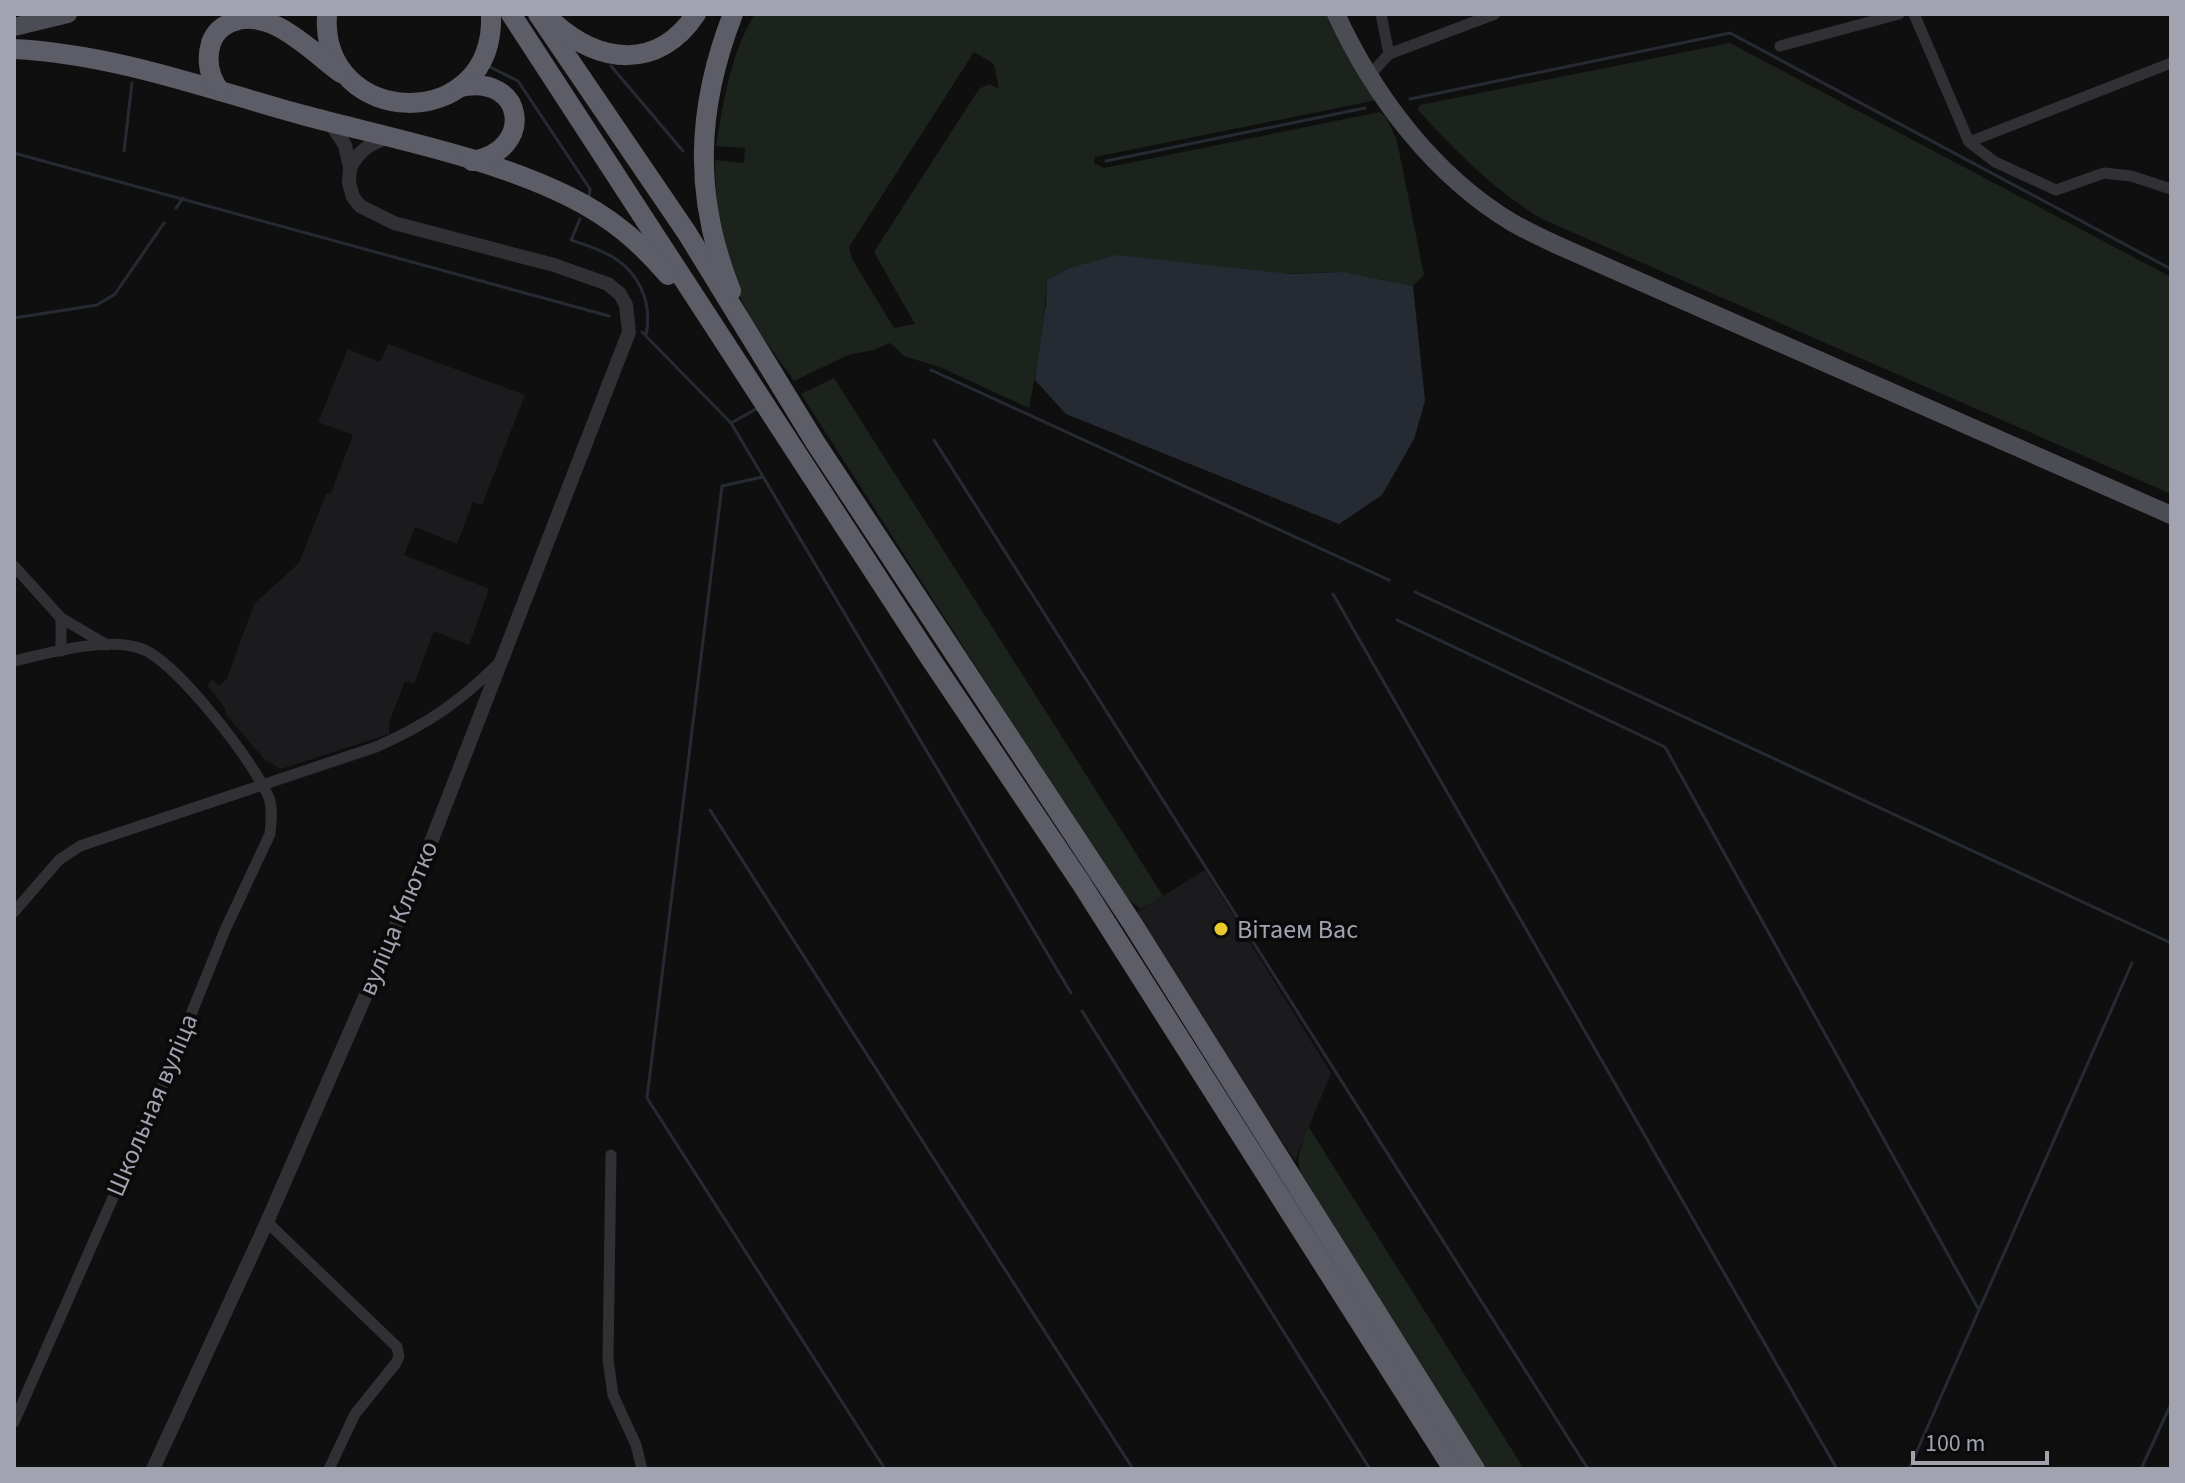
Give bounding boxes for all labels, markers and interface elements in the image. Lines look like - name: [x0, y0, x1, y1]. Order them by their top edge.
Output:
- street label: вуліца Клютко: [349, 835, 447, 1001]
- place label: Вітаем Вас: [1237, 911, 1358, 948]
- marker: Вітаем Вас: [1212, 920, 1230, 938]
- street label: Школьная вуліца: [97, 1008, 207, 1202]
- scale bar: [1913, 1415, 2047, 1465]
- text: 100 m: [1925, 1426, 1985, 1461]

